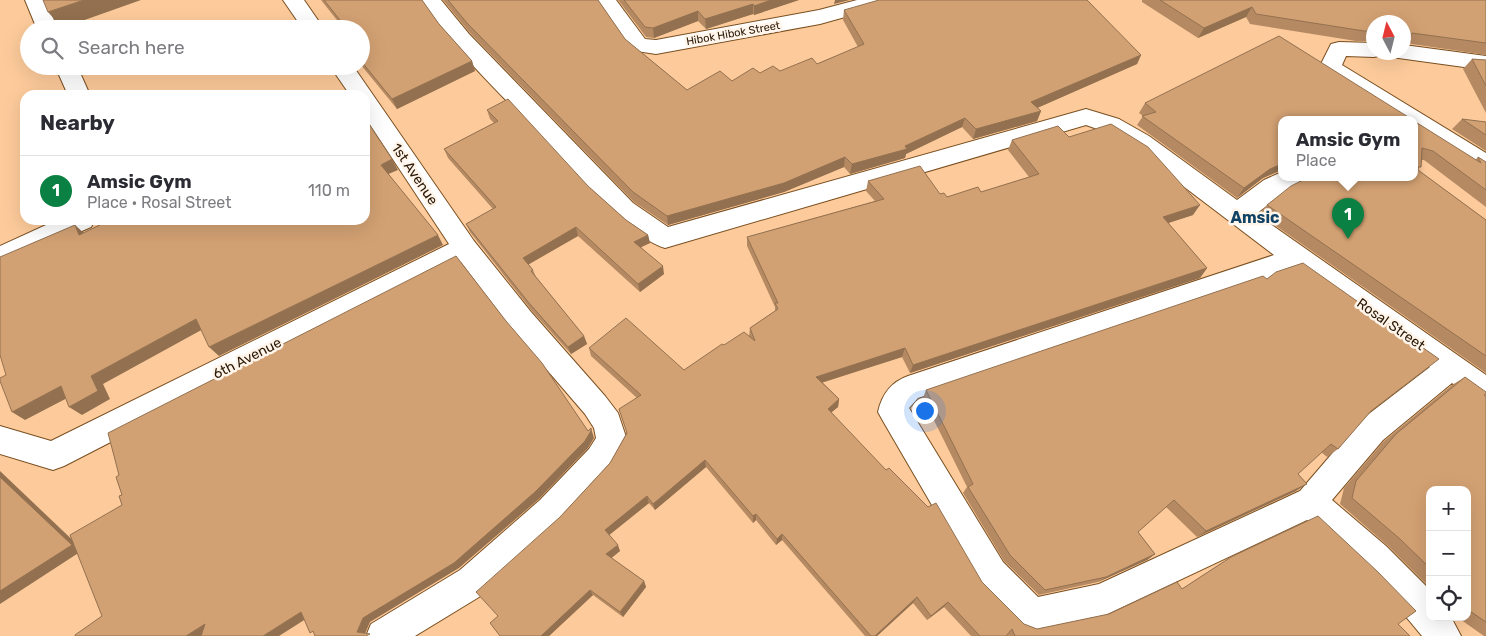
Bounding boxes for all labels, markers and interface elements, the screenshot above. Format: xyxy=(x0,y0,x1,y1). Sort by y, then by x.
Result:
north arrow xyxy=(1366,15,1411,60)
street label: Hibok Hibok Street xyxy=(685,19,782,48)
search box xyxy=(20,20,370,75)
icon: search xyxy=(38,34,66,62)
text: Search here xyxy=(78,36,185,59)
text: Nearby xyxy=(40,110,115,135)
popup xyxy=(1278,116,1418,181)
text: Amsic Gym xyxy=(1296,128,1400,151)
street label: 1st Avenue xyxy=(388,140,441,208)
text: Place xyxy=(1296,151,1336,170)
text: Amsic Gym xyxy=(87,170,192,193)
text: 1 xyxy=(52,181,60,200)
text: 110 m xyxy=(308,181,350,200)
text: Place · Rosal Street xyxy=(87,193,232,212)
pin: 1 xyxy=(1332,198,1364,239)
district label: Amsic xyxy=(1231,208,1279,227)
street label: Rosal Street xyxy=(1353,295,1428,354)
street label: 6th Avenue xyxy=(210,334,284,383)
your location xyxy=(912,398,938,424)
map controls xyxy=(1426,486,1471,621)
button: + xyxy=(1426,486,1471,531)
button: − xyxy=(1426,531,1471,576)
button: locate xyxy=(1426,576,1471,621)

